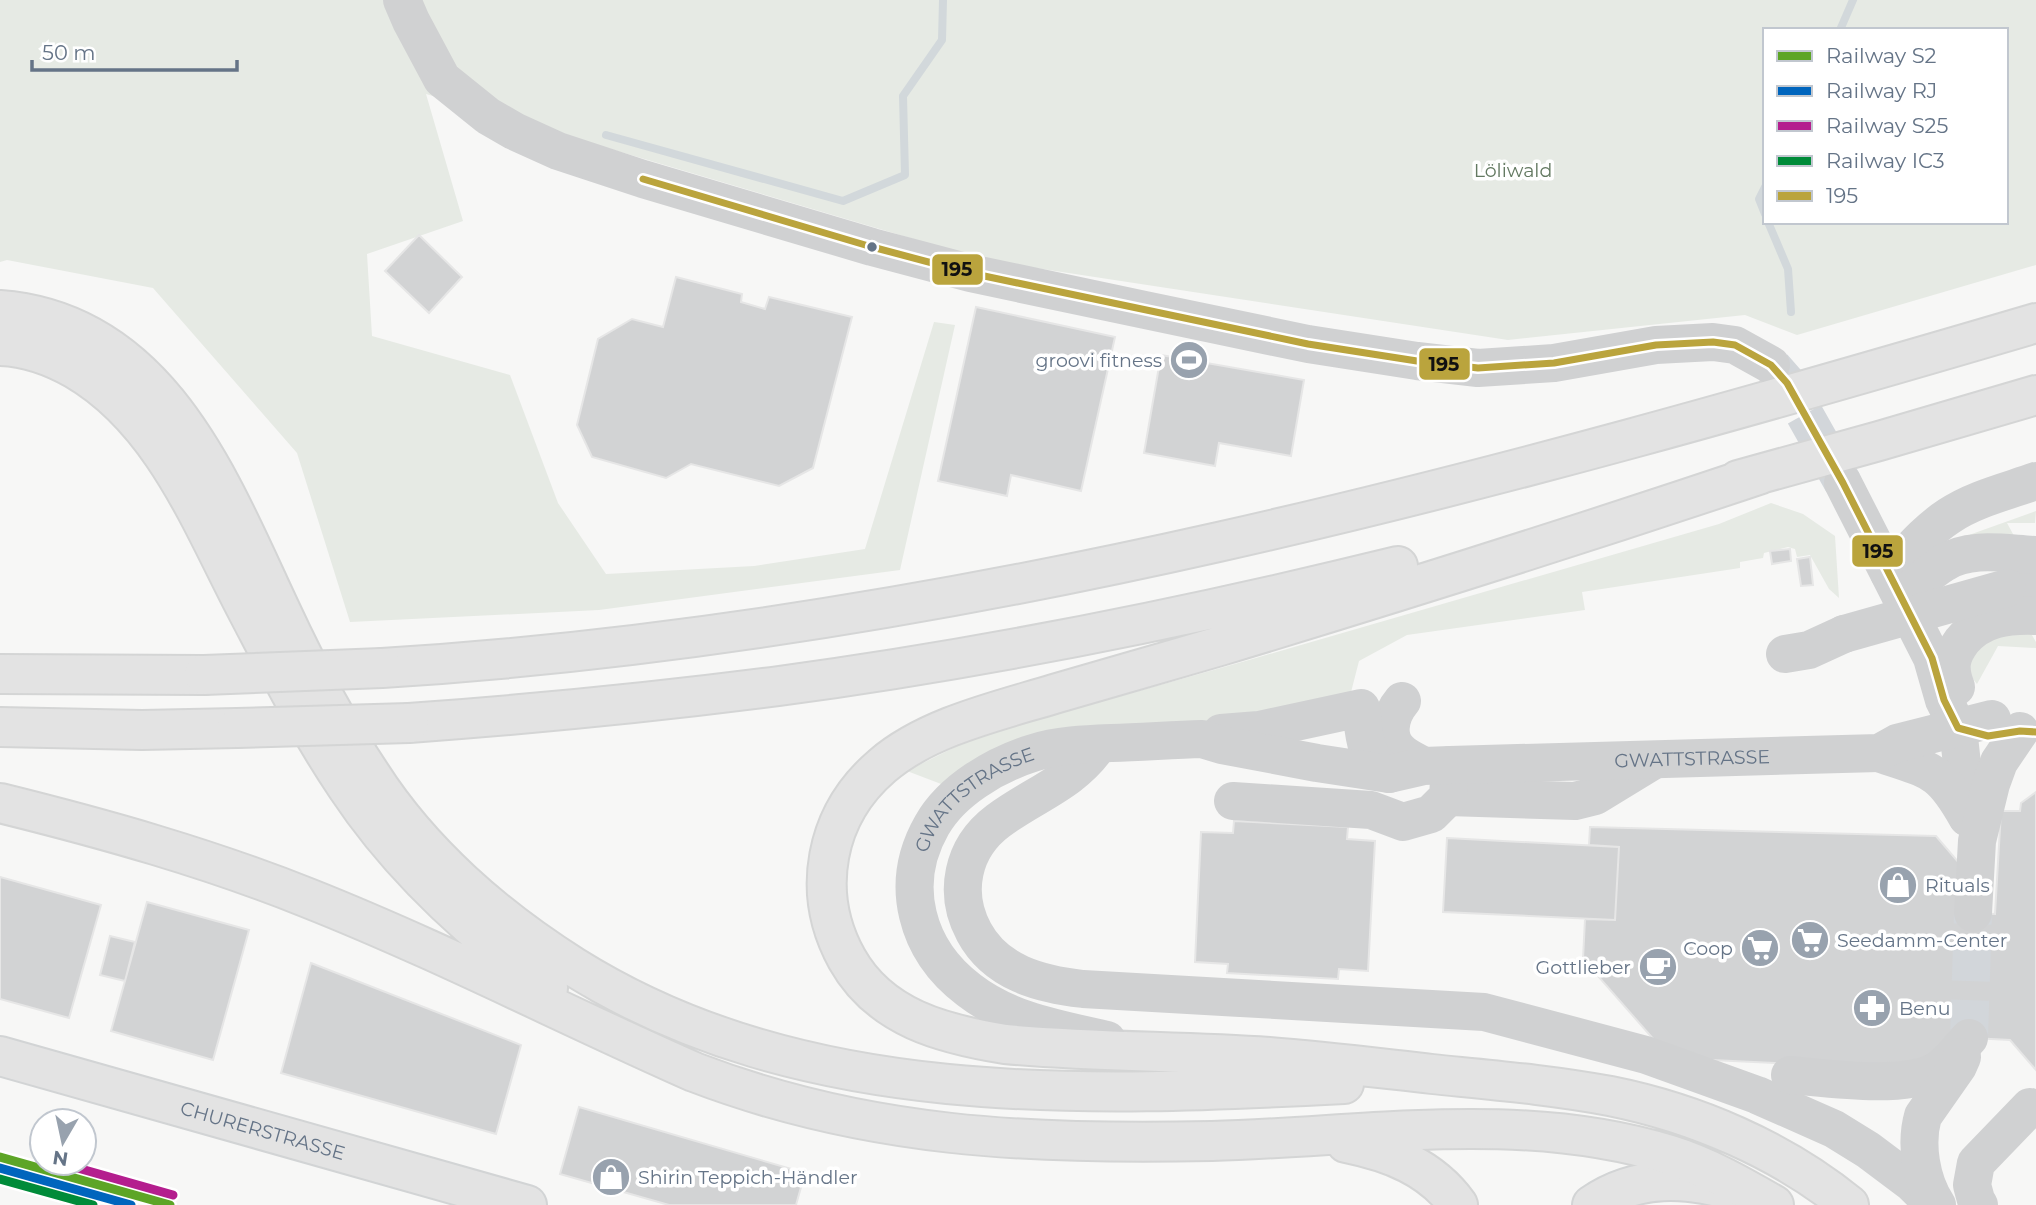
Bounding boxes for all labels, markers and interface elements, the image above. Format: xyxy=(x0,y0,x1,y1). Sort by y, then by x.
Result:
scale bar xyxy=(32,28,236,72)
legend xyxy=(1763,28,2008,224)
text: 50 m xyxy=(42,40,96,65)
text: Railway S2 xyxy=(1826,43,1937,68)
text: Railway RJ xyxy=(1826,78,1937,103)
text: Railway S25 xyxy=(1826,113,1949,138)
text: Railway IC3 xyxy=(1826,148,1945,173)
park label: Löliwald xyxy=(1474,159,1552,182)
text: 195 xyxy=(1826,183,1858,208)
unlabelled marker xyxy=(865,240,879,254)
line badge: 195 xyxy=(931,253,984,286)
text: 195 xyxy=(942,258,972,281)
sports icon: groovi fitness xyxy=(1168,339,1210,381)
line badge: 195 xyxy=(1418,347,1471,381)
place label: groovi fitness xyxy=(1036,349,1162,372)
text: 195 xyxy=(1429,353,1459,376)
line badge: 195 xyxy=(1851,534,1904,568)
text: 195 xyxy=(1863,540,1893,563)
street label: GWATTSTRASSE xyxy=(910,742,1037,856)
street label: GWATTSTRASSE xyxy=(1614,745,1770,772)
shop icon: Rituals xyxy=(1877,864,1919,906)
place label: Rituals xyxy=(1925,874,1990,897)
supermarket icon: Seedamm-Center xyxy=(1789,919,1831,961)
supermarket icon: Coop xyxy=(1739,927,1781,969)
place label: Seedamm-Center xyxy=(1837,929,2007,952)
place label: Coop xyxy=(1683,937,1733,960)
cafe icon: Gottlieber xyxy=(1637,946,1679,988)
place label: Gottlieber xyxy=(1536,956,1631,979)
pharmacy icon: Benu xyxy=(1851,987,1893,1029)
place label: Benu xyxy=(1899,997,1950,1020)
street label: CHURERSTRASSE xyxy=(178,1097,348,1165)
north arrow xyxy=(28,1107,98,1177)
text: N xyxy=(51,1146,70,1171)
shop icon: Shirin Teppich-Händler xyxy=(590,1156,632,1198)
place label: Shirin Teppich-Händler xyxy=(638,1166,858,1189)

